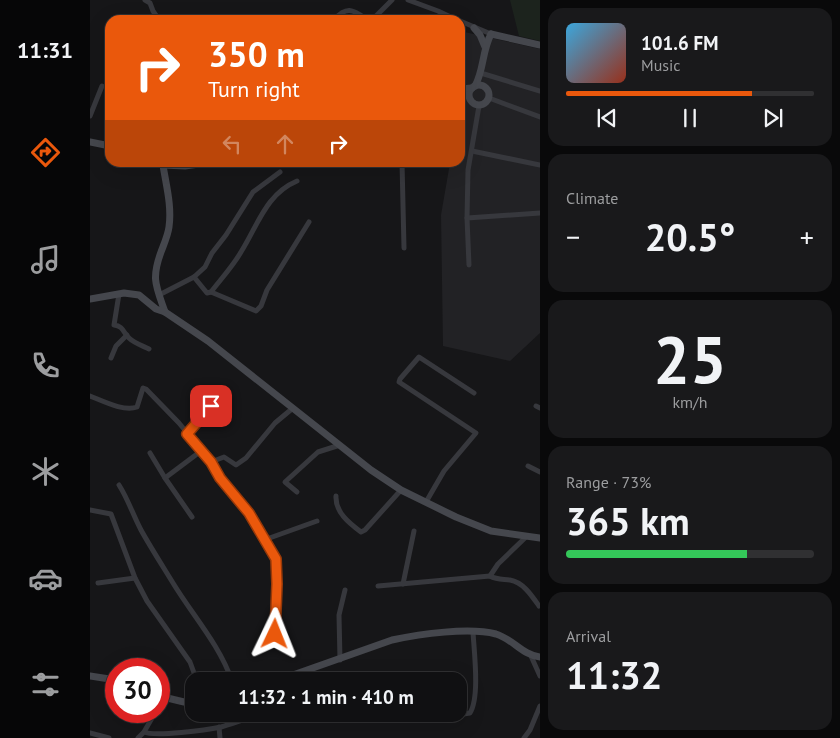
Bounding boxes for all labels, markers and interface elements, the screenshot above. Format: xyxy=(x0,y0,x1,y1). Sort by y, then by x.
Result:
text: 350 m xyxy=(208,31,305,77)
text: 101.6 FM xyxy=(641,31,718,55)
icon: right xyxy=(125,35,190,100)
text: 11:31 xyxy=(17,36,73,64)
text: Music xyxy=(641,55,681,75)
text: Turn right xyxy=(208,75,300,103)
icon: previous xyxy=(593,104,621,132)
icon: pause xyxy=(676,104,704,132)
icon: next xyxy=(759,104,787,132)
icon: left xyxy=(218,130,246,158)
icon: ahead xyxy=(271,130,299,158)
icon: right xyxy=(324,130,352,158)
icon: directions xyxy=(28,135,63,170)
text: Climate xyxy=(566,188,618,208)
text: 20.5° xyxy=(645,212,735,261)
text: − xyxy=(566,218,580,255)
text: + xyxy=(800,218,814,255)
icon: music xyxy=(28,242,63,277)
text: 25 xyxy=(653,317,727,401)
icon: phone xyxy=(28,348,63,383)
pin xyxy=(190,385,232,427)
icon: arrive xyxy=(197,392,225,420)
text: km/h xyxy=(672,392,708,412)
icon: climate xyxy=(28,454,63,489)
text: Range · 73% xyxy=(566,472,651,492)
text: 365 km xyxy=(566,496,690,545)
icon: car xyxy=(28,561,63,596)
position arrow xyxy=(248,607,300,659)
text: Arrival xyxy=(566,626,611,646)
text: 11:32 xyxy=(566,650,662,699)
speed limit sign: 30 xyxy=(105,658,170,723)
icon: filters xyxy=(28,667,63,702)
text: 11:32 · 1 min · 410 m xyxy=(238,685,414,709)

